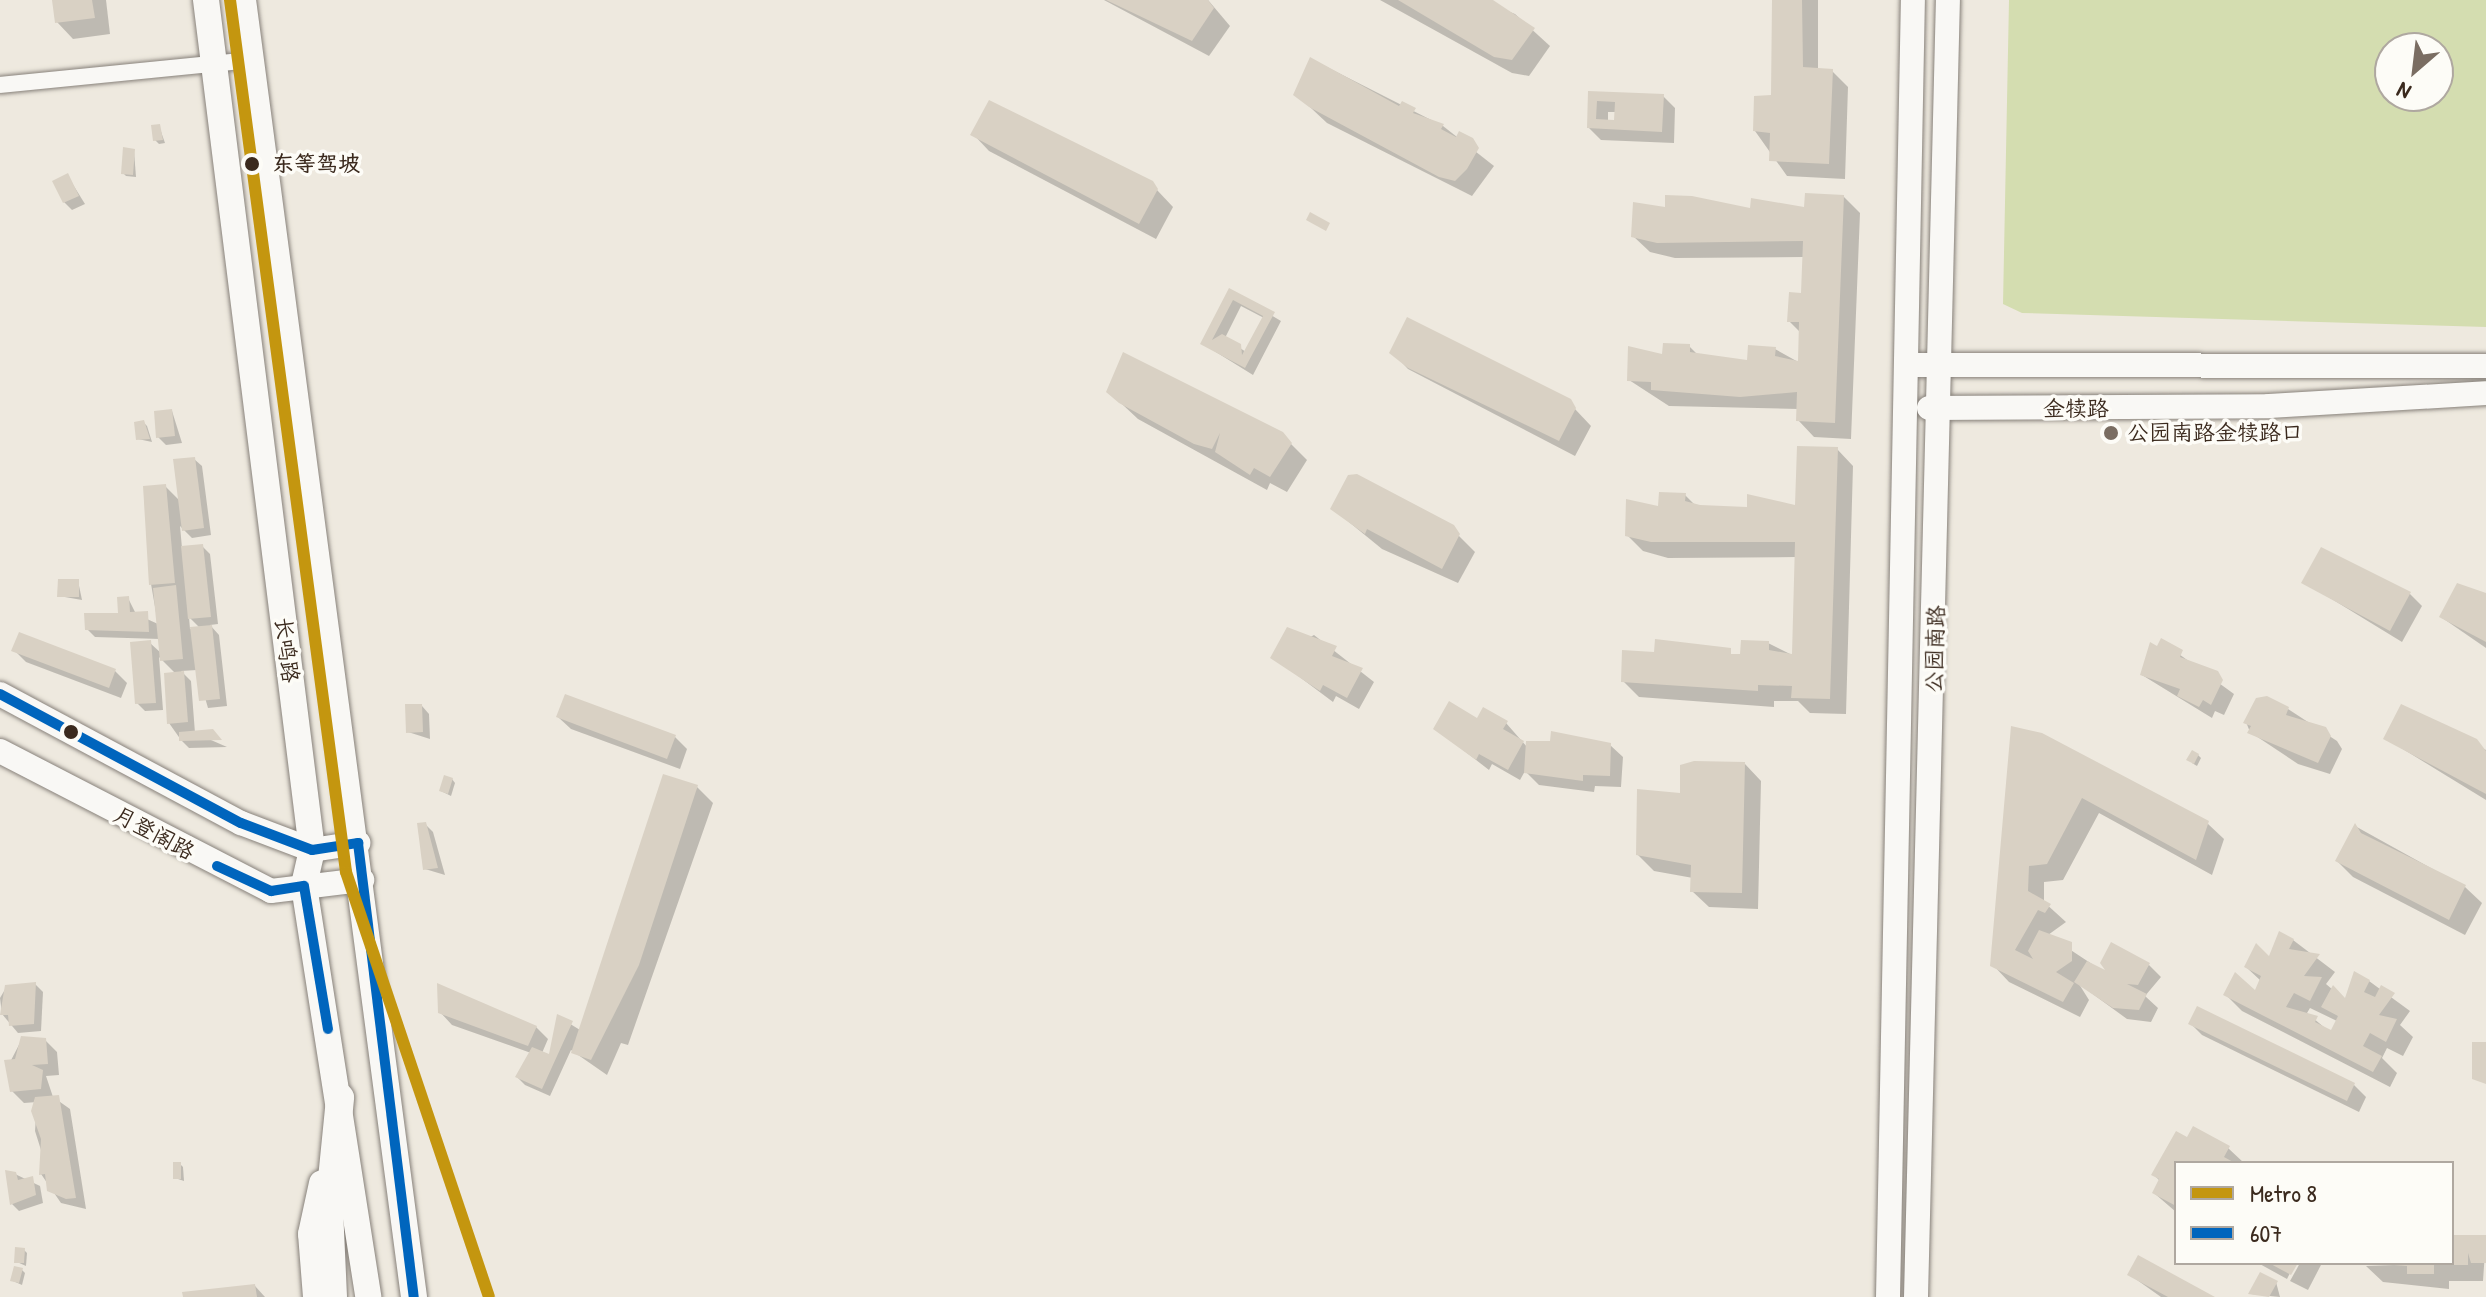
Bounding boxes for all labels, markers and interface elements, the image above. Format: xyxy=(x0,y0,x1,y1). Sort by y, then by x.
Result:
north arrow xyxy=(2374,32,2454,112)
text: N xyxy=(2391,75,2416,107)
marker: 东等驾坡 xyxy=(239,151,265,177)
place label: 东等驾坡 xyxy=(272,151,360,177)
street label: 金犊路 xyxy=(2043,396,2109,422)
place label: 公园南路金犊路口 xyxy=(2127,420,2303,446)
marker: 公园南路金犊路口 xyxy=(2102,424,2120,442)
street label: 公园南路 xyxy=(1920,605,1950,693)
street label: 长鸣路 xyxy=(270,616,304,684)
unlabelled marker xyxy=(63,724,79,740)
street label: 月登阁路 xyxy=(109,801,199,865)
legend xyxy=(2174,1161,2454,1265)
text: Metro 8 xyxy=(2250,1177,2317,1209)
text: 607 xyxy=(2250,1217,2282,1249)

